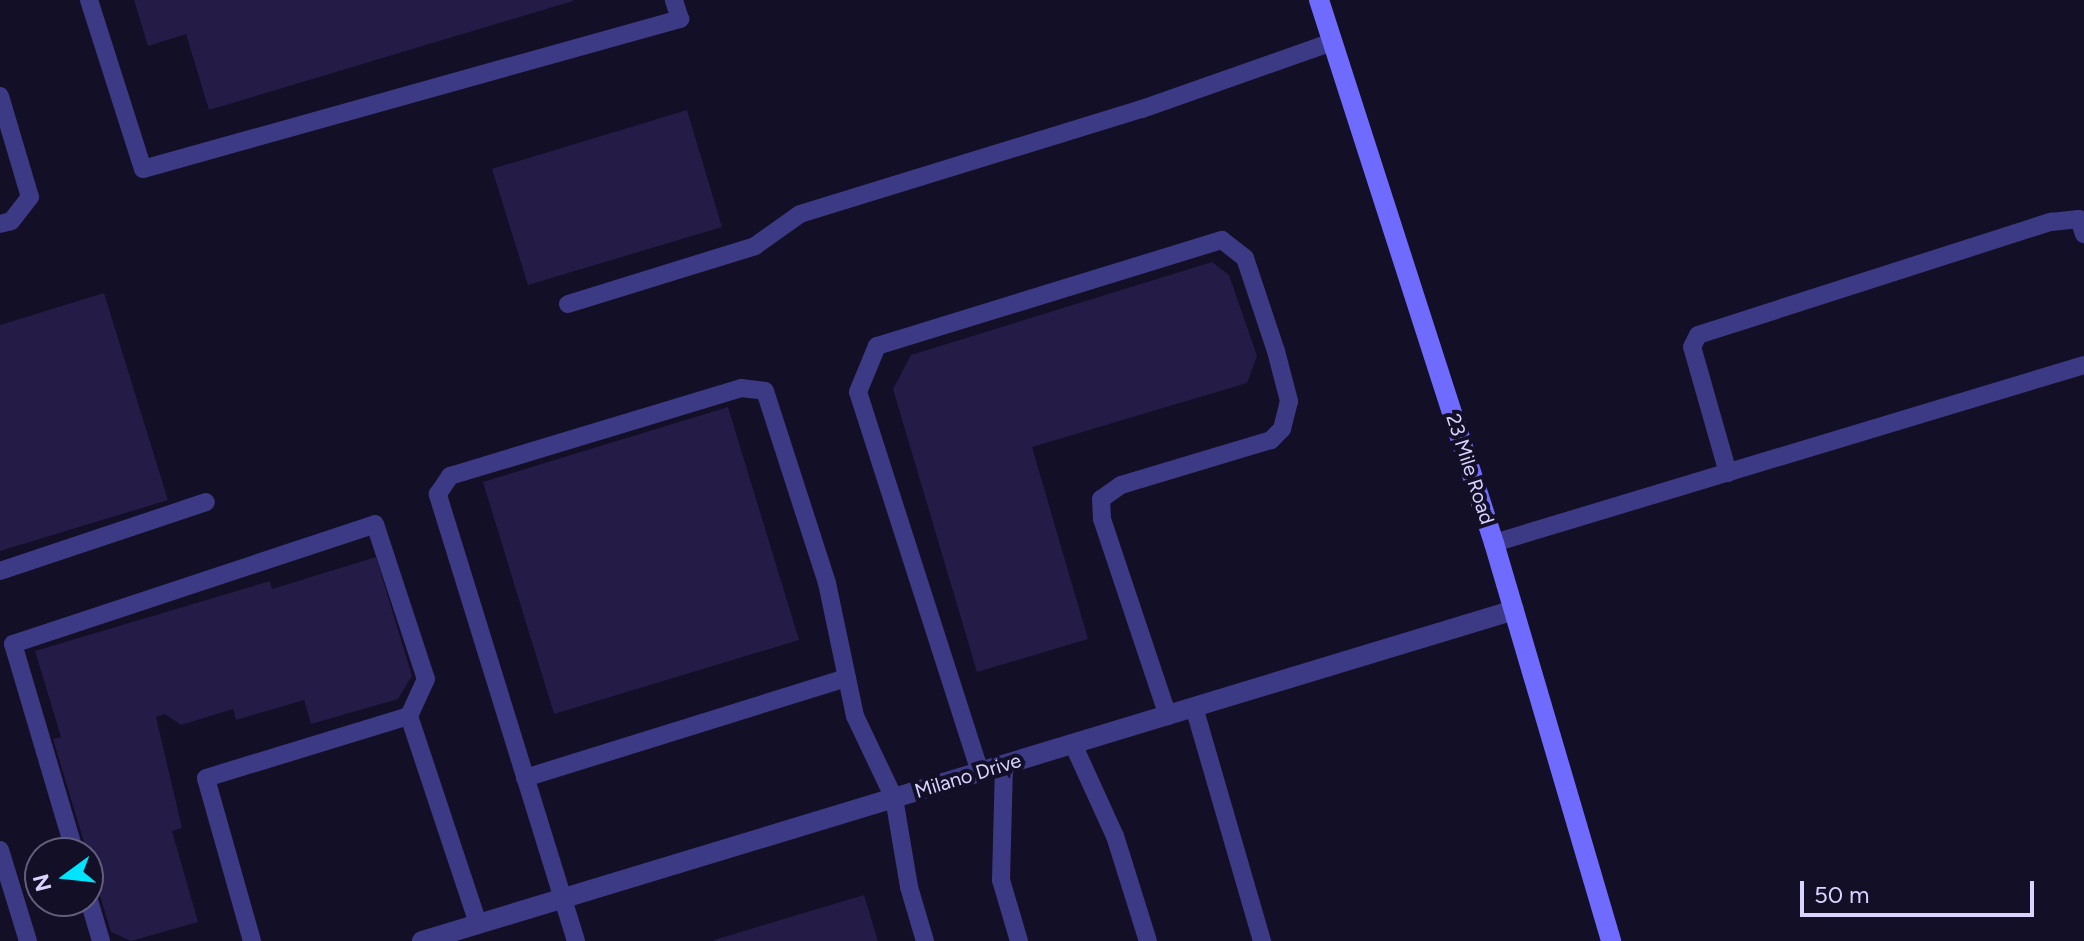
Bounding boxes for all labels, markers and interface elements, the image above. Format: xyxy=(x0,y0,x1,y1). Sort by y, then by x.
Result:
street label: 23 Mile Road xyxy=(1441,411,1499,527)
street label: Milano Drive xyxy=(912,748,1024,804)
north arrow xyxy=(24,837,104,917)
scale bar xyxy=(1804,865,2038,915)
text: N xyxy=(27,871,58,895)
text: 50 m xyxy=(1814,880,1870,909)

